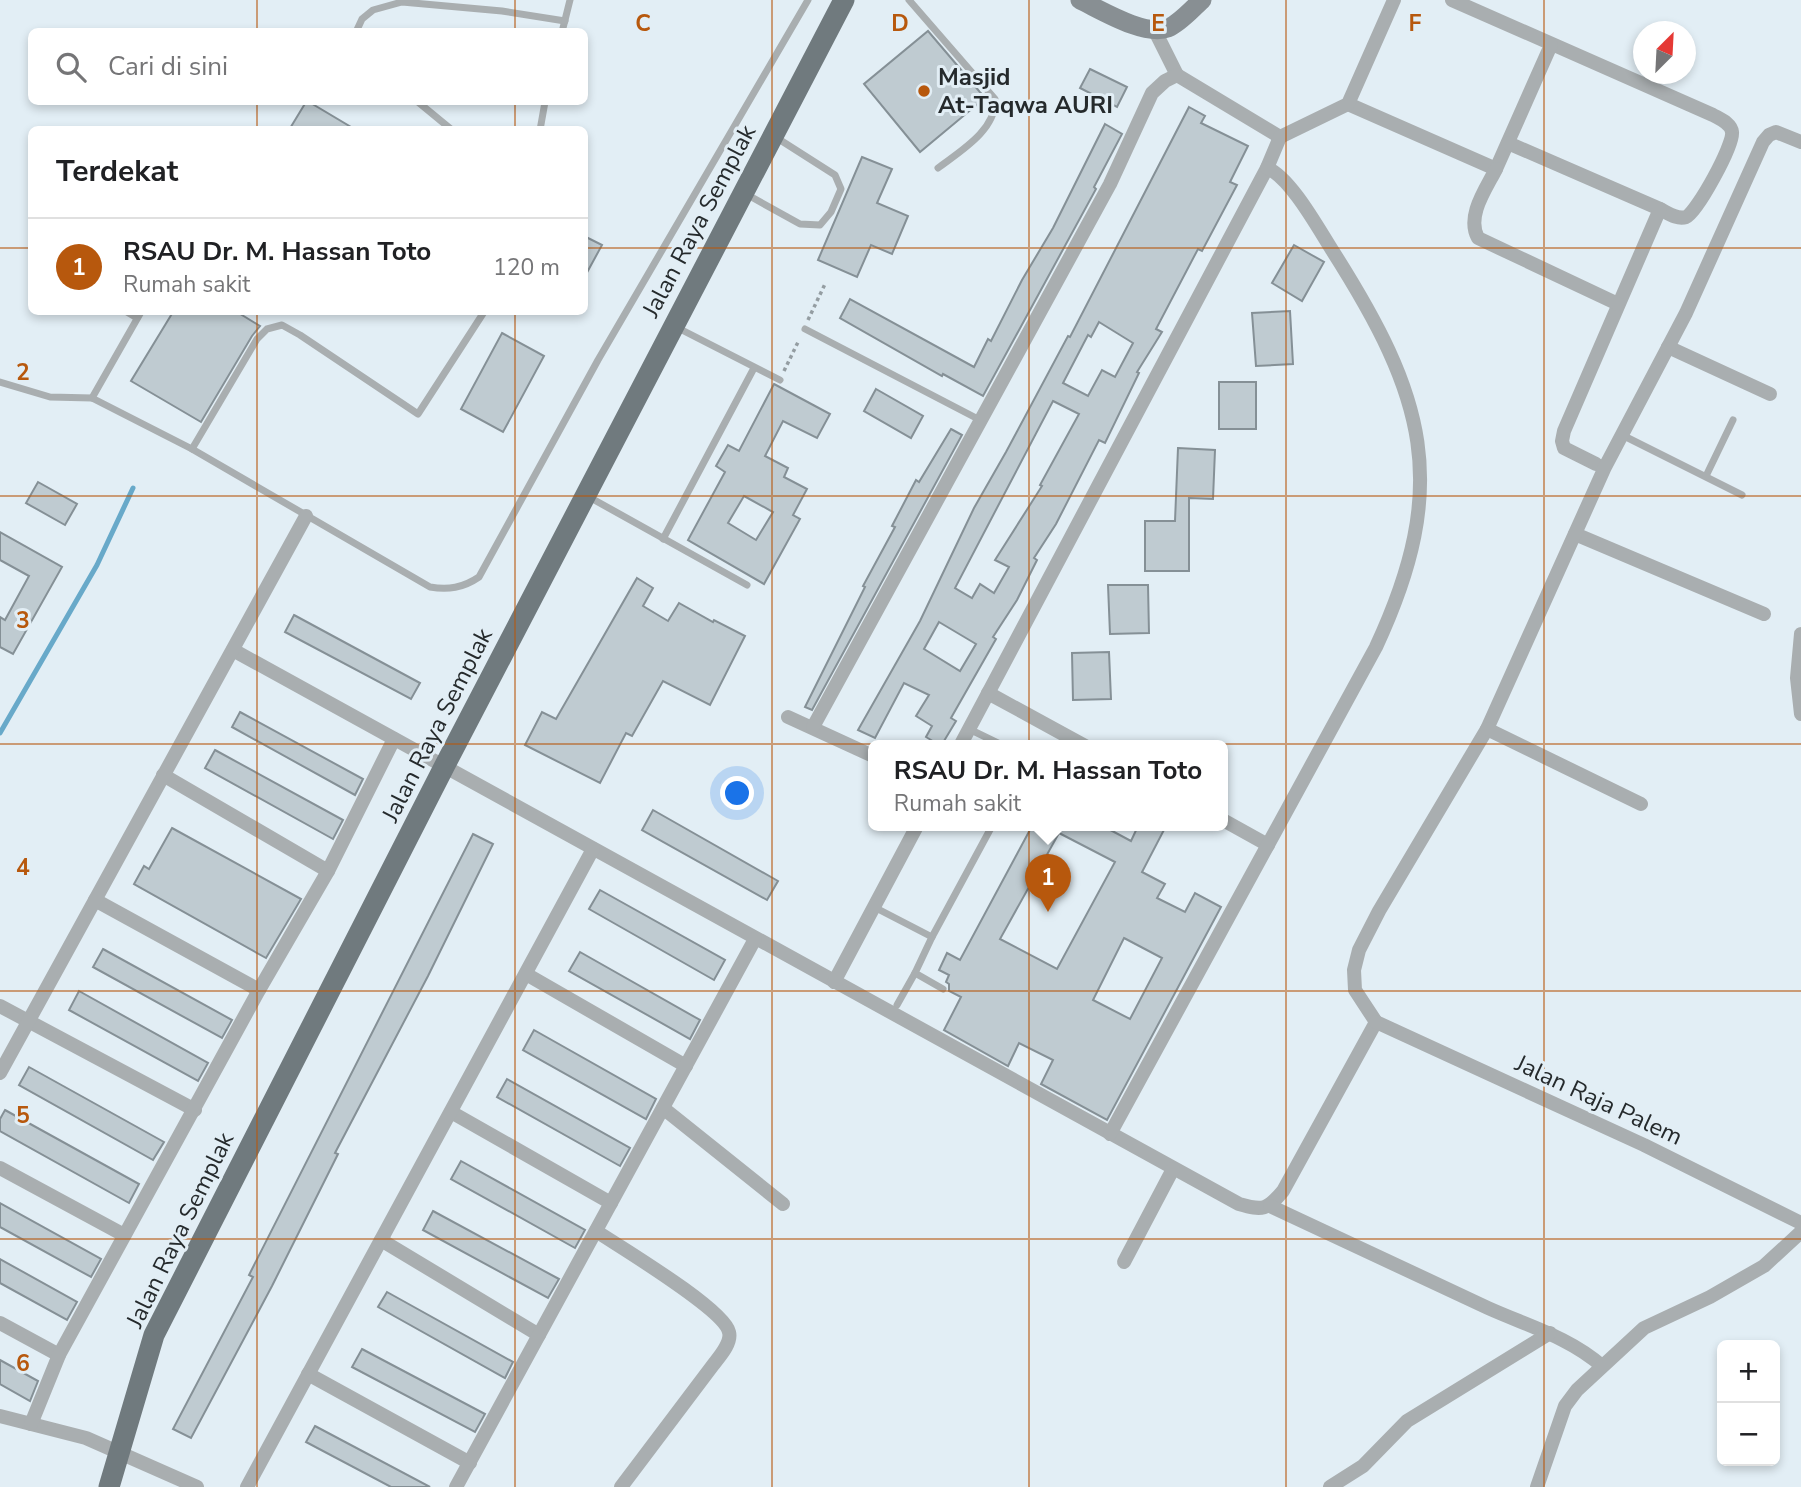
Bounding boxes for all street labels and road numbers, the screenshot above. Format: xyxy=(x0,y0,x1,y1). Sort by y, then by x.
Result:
street label: Jalan Raya Semplak xyxy=(634,118,764,324)
street label: Jalan Raya Semplak xyxy=(374,622,500,828)
street label: Jalan Raja Palem xyxy=(1509,1047,1688,1153)
street label: Jalan Raya Semplak xyxy=(118,1126,242,1334)

